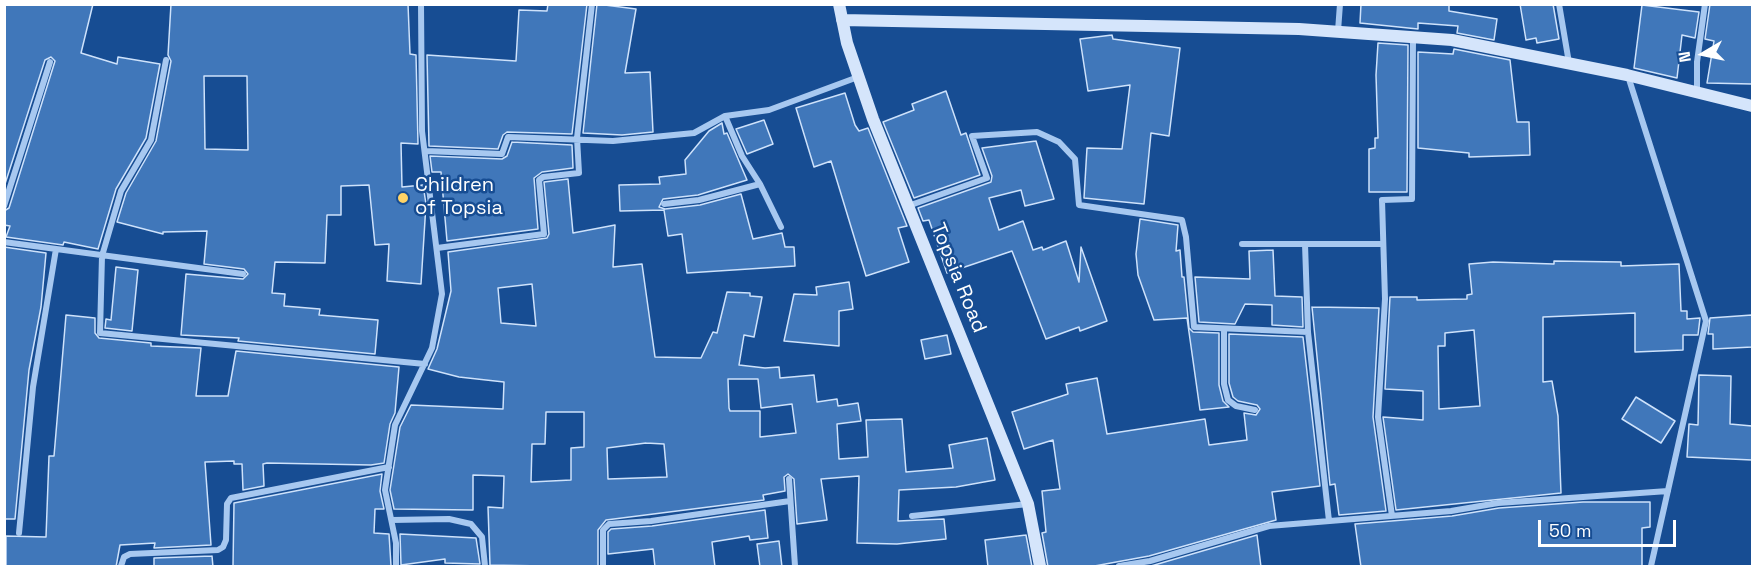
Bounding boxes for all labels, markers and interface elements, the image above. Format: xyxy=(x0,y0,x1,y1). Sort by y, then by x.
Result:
north arrow xyxy=(1673,24,1733,84)
text: N xyxy=(1674,50,1696,64)
place label: Children of Topsia xyxy=(415,174,503,221)
marker: Children of Topsia xyxy=(396,191,410,205)
street label: Topsia Road xyxy=(925,220,991,336)
scale bar xyxy=(1541,508,1679,546)
text: 50 m xyxy=(1549,519,1591,542)

